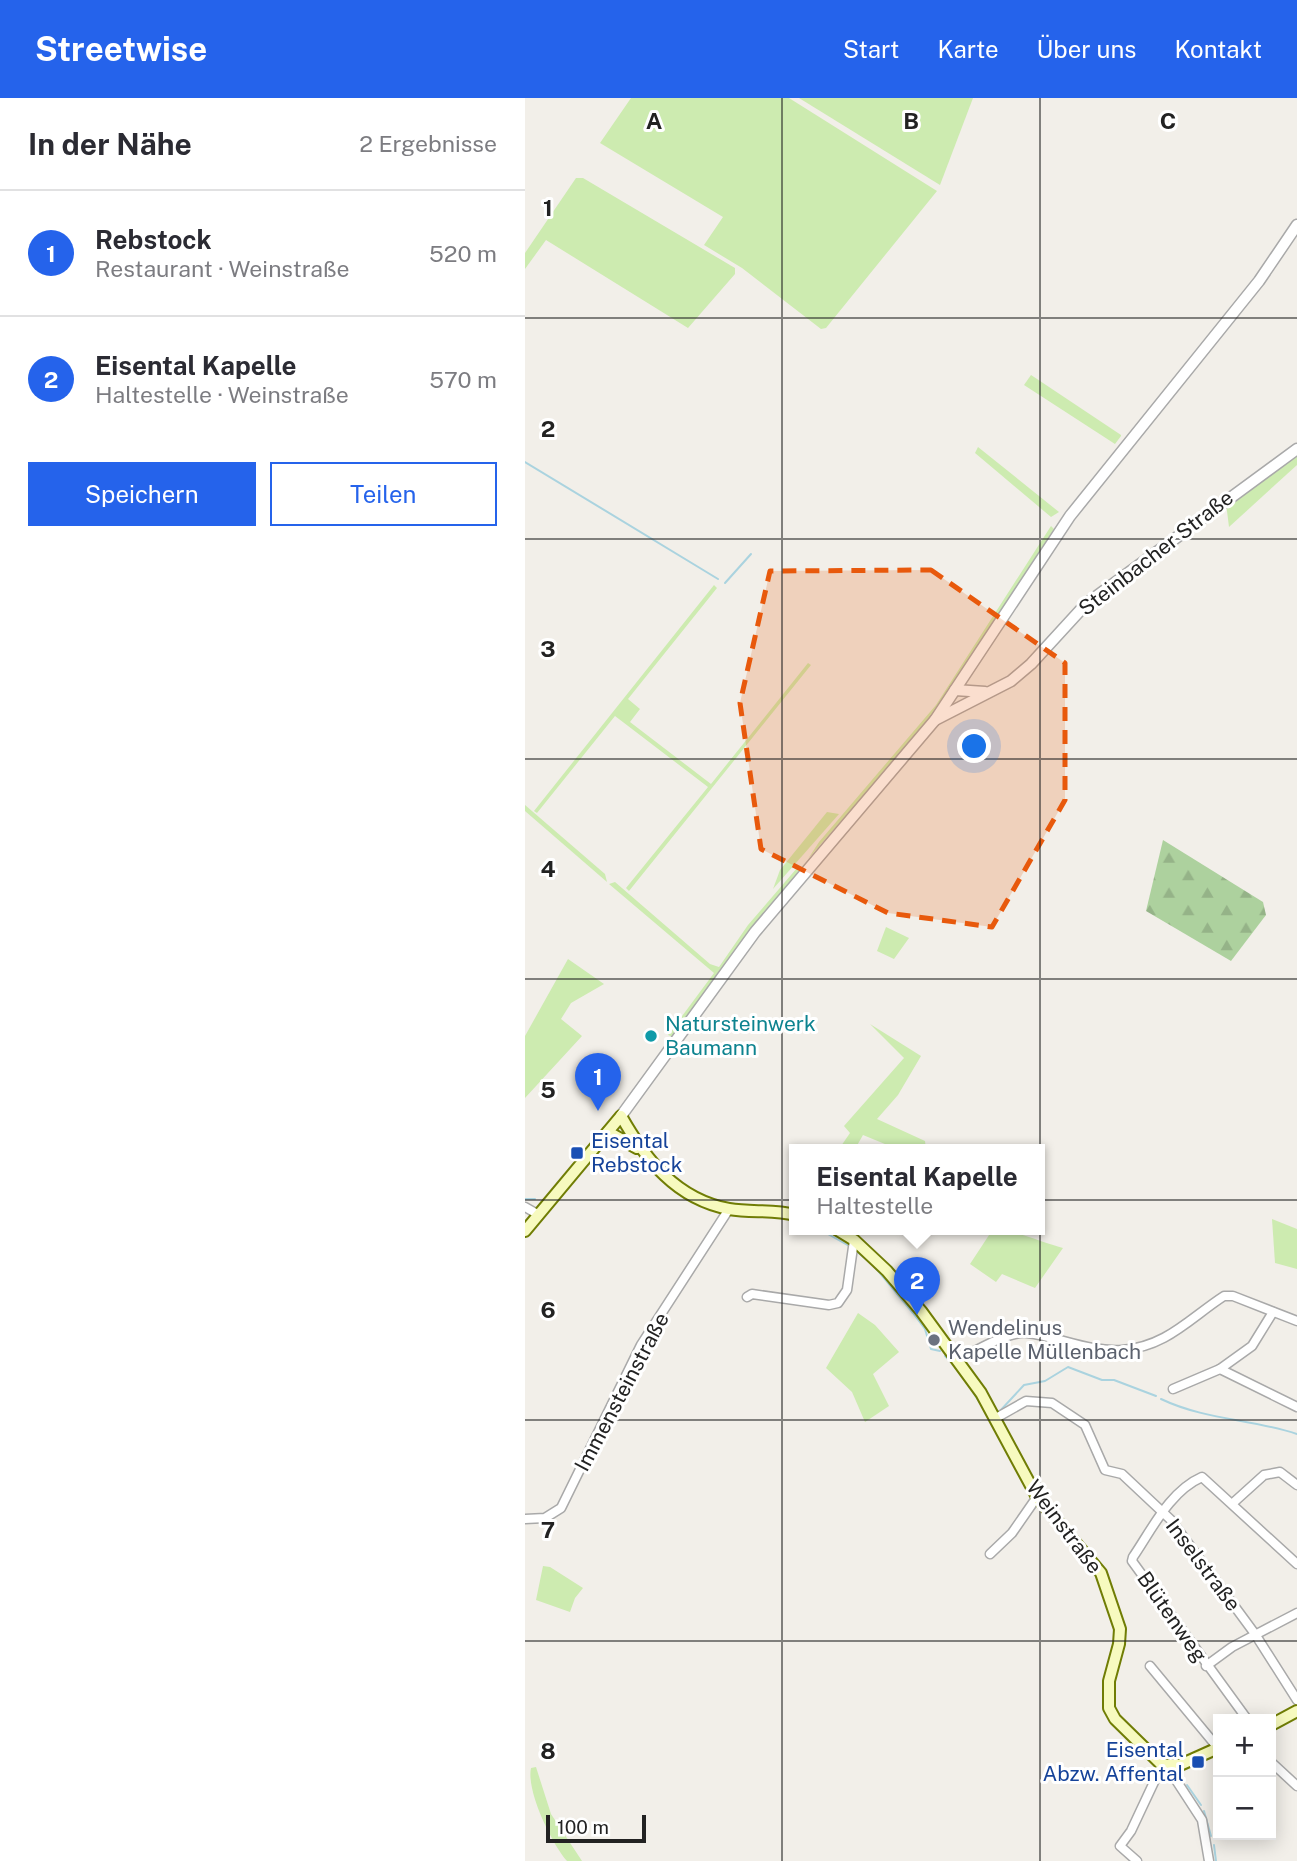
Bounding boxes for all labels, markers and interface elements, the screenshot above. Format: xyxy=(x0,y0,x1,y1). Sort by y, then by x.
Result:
text: Streetwise xyxy=(35,30,207,68)
text: Start xyxy=(843,35,899,63)
text: Karte xyxy=(937,35,999,63)
text: Über uns xyxy=(1037,35,1136,63)
text: Kontakt xyxy=(1174,35,1262,63)
text: A xyxy=(646,107,663,134)
text: B xyxy=(903,107,919,134)
text: C xyxy=(1160,107,1176,134)
text: In der Nähe xyxy=(28,126,192,162)
text: 2 Ergebnisse xyxy=(359,130,497,157)
text: 1 xyxy=(543,194,553,221)
text: Rebstock xyxy=(95,224,212,255)
text: 1 xyxy=(46,240,56,267)
text: 520 m xyxy=(429,240,497,267)
text: Restaurant · Weinstraße xyxy=(95,255,350,282)
text: Eisental Kapelle xyxy=(95,350,297,381)
text: 2 xyxy=(44,366,58,393)
text: 570 m xyxy=(429,366,497,393)
text: Haltestelle · Weinstraße xyxy=(95,381,349,408)
text: 2 xyxy=(541,415,555,442)
button: Speichern xyxy=(28,462,256,526)
button: Teilen xyxy=(270,462,497,526)
street label: Steinbacher Straße xyxy=(1074,485,1238,621)
text: 3 xyxy=(540,635,556,662)
your location xyxy=(957,729,991,763)
text: 4 xyxy=(540,855,556,882)
place label: Natursteinwerk Baumann xyxy=(665,1011,816,1060)
marker: Natursteinwerk Baumann xyxy=(643,1028,659,1044)
pin: 1 xyxy=(575,1053,621,1111)
text: 5 xyxy=(540,1076,556,1103)
place label: Eisental Rebstock xyxy=(591,1128,683,1177)
popup xyxy=(789,1144,1045,1235)
marker: Eisental Rebstock xyxy=(569,1145,585,1161)
text: Eisental Kapelle xyxy=(816,1161,1018,1192)
text: Haltestelle xyxy=(816,1192,933,1219)
pin: 2 xyxy=(894,1257,940,1315)
text: 6 xyxy=(540,1296,556,1323)
street label: Immensteinstraße xyxy=(569,1308,674,1475)
place label: Wendelinus Kapelle Müllenbach xyxy=(948,1315,1141,1364)
marker: Wendelinus Kapelle Müllenbach xyxy=(926,1332,942,1348)
street label: Weinstraße xyxy=(1021,1475,1108,1578)
street label: Inselstraße xyxy=(1161,1514,1246,1616)
text: 7 xyxy=(541,1516,555,1543)
street label: Blütenweg xyxy=(1132,1567,1213,1667)
map controls xyxy=(1213,1714,1276,1840)
button: + xyxy=(1213,1714,1276,1777)
text: 8 xyxy=(540,1737,556,1764)
place label: Eisental Abzw. Affental xyxy=(1042,1737,1184,1786)
marker: Eisental Abzw. Affental xyxy=(1190,1754,1206,1770)
button: − xyxy=(1213,1777,1276,1840)
scale bar xyxy=(546,1812,646,1844)
text: 100 m xyxy=(557,1816,609,1838)

